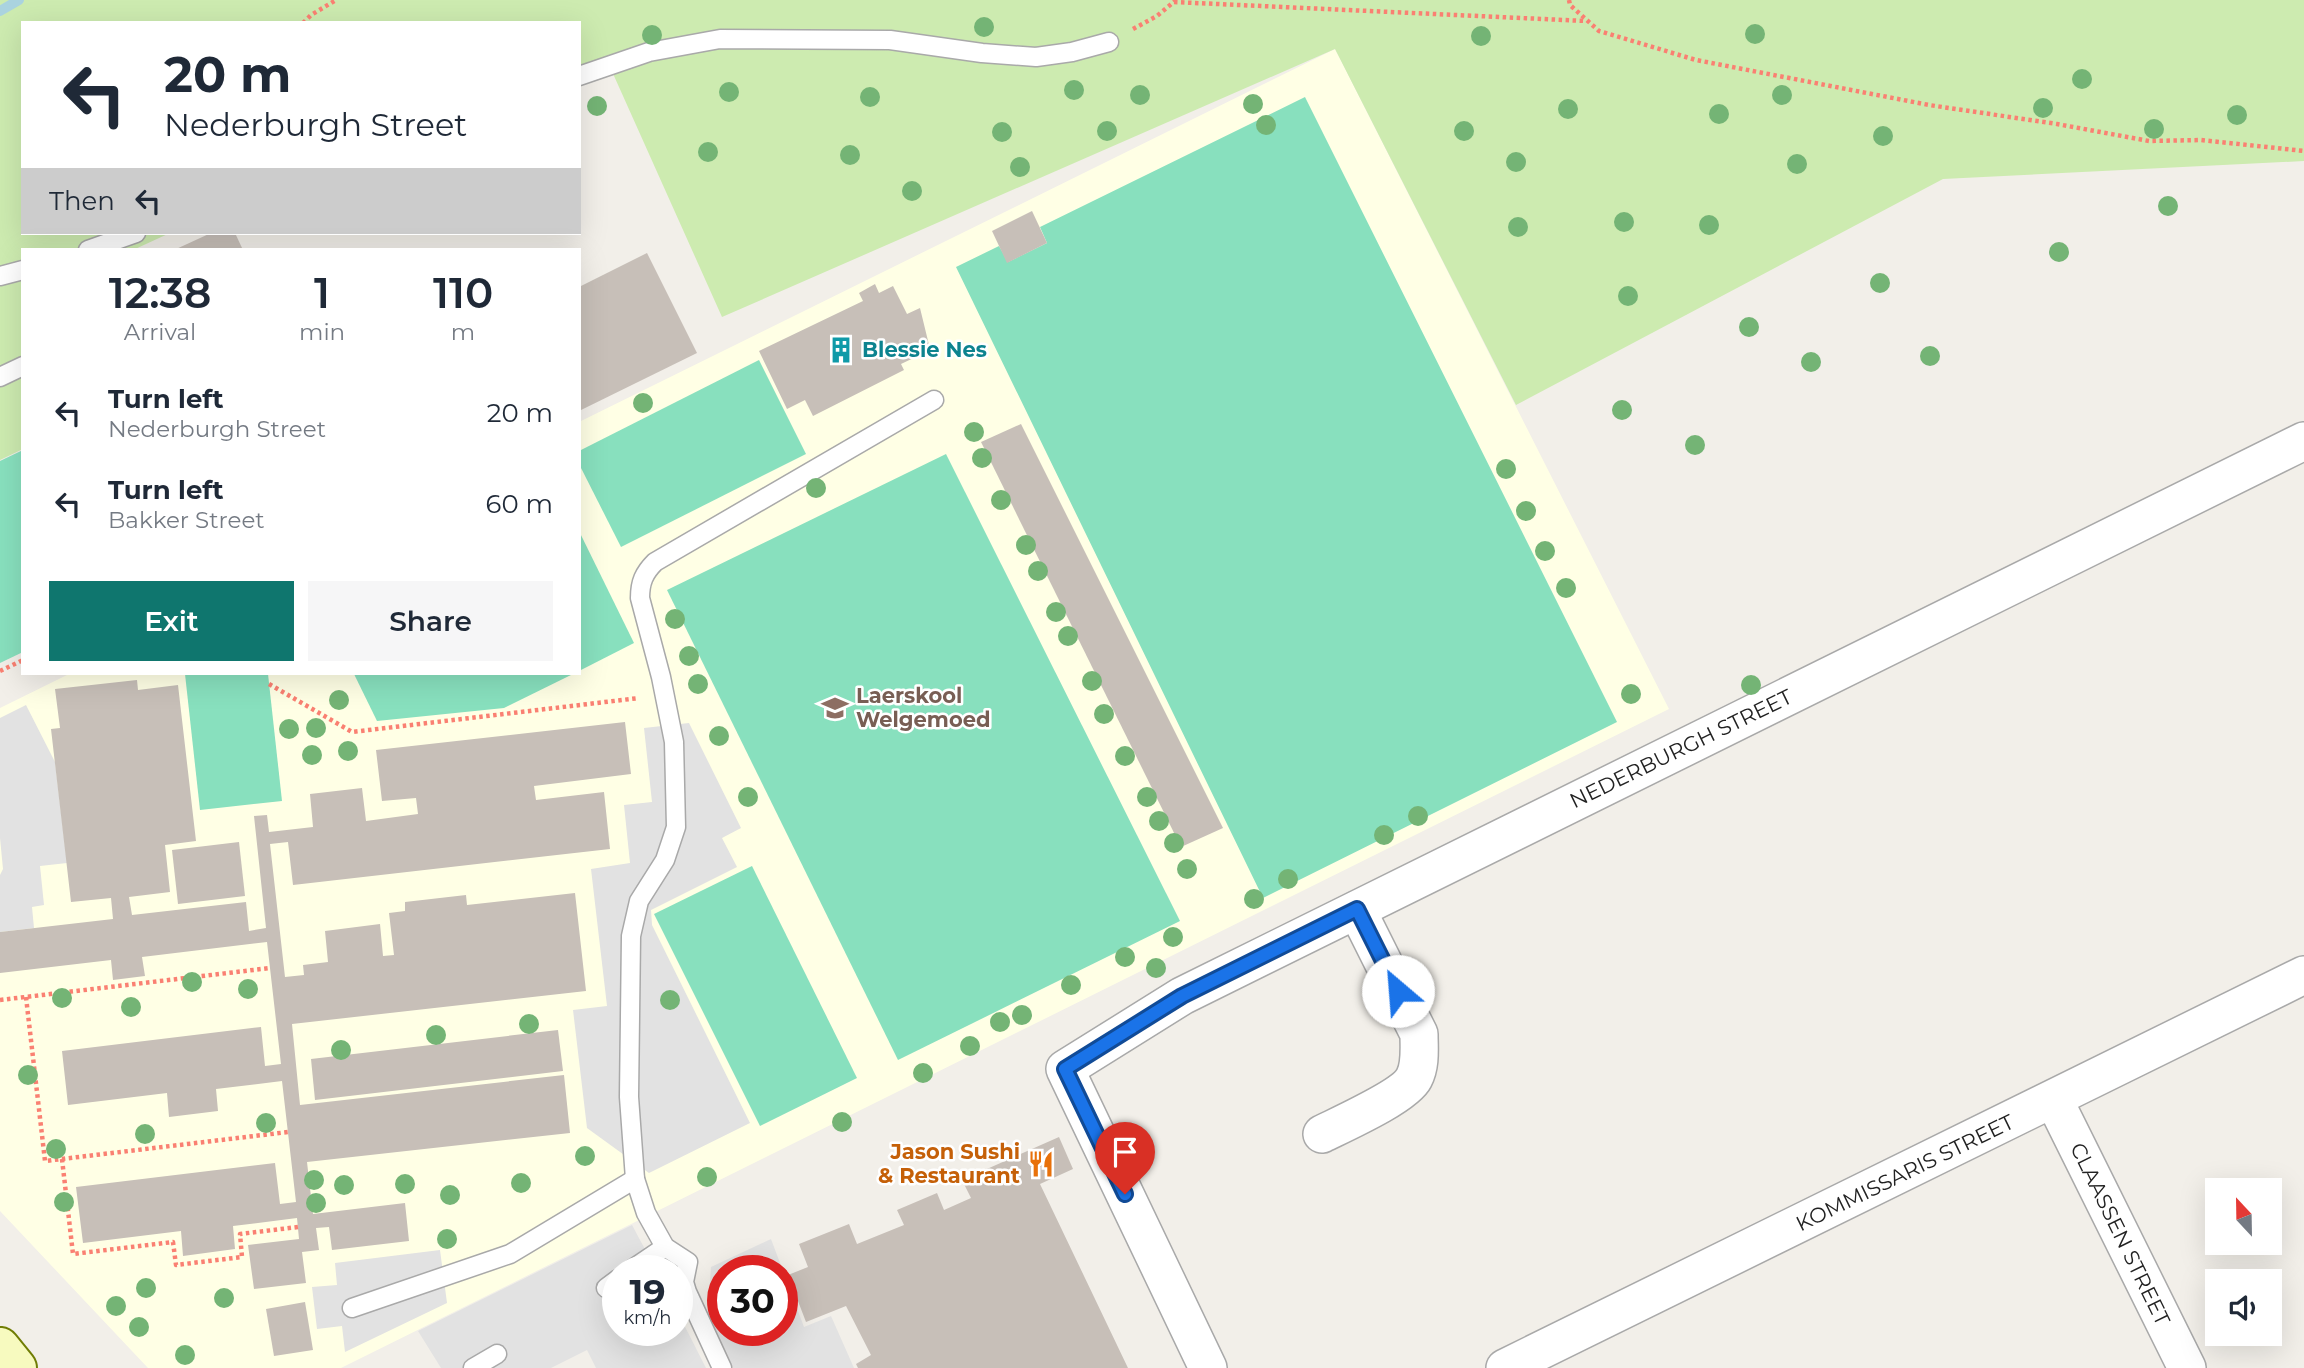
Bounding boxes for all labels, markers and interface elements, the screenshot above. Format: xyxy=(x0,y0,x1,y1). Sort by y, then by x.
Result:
text: 20 m xyxy=(164,45,291,104)
icon: left xyxy=(49,49,140,140)
text: Nederburgh Street xyxy=(164,105,467,144)
icon: left xyxy=(129,182,167,220)
text: Then xyxy=(49,185,115,217)
text: 12:38 xyxy=(109,267,211,319)
text: 1 xyxy=(314,267,330,319)
text: 110 xyxy=(433,267,493,319)
text: Arrival xyxy=(124,318,196,346)
text: min xyxy=(299,318,345,346)
text: m xyxy=(451,318,475,346)
building icon: Blessie Nes xyxy=(826,335,856,365)
place label: Blessie Nes xyxy=(862,337,987,362)
text: Turn left xyxy=(108,383,224,415)
icon: left xyxy=(49,394,87,432)
text: 20 m xyxy=(487,397,553,429)
text: Nederburgh Street xyxy=(108,415,326,443)
text: Turn left xyxy=(108,474,224,506)
icon: left xyxy=(49,485,87,523)
text: 60 m xyxy=(486,488,553,520)
text: Bakker Street xyxy=(108,506,265,534)
button: Exit xyxy=(49,581,294,661)
button: Share xyxy=(308,581,553,661)
place label: Laerskool Welgemoed xyxy=(856,683,990,732)
street label: NEDERBURGH STREET xyxy=(1566,684,1796,813)
school or university icon: Laerskool Welgemoed xyxy=(820,693,850,723)
position arrow xyxy=(1361,954,1435,1028)
street label: KOMMISSARIS STREET xyxy=(1792,1109,2018,1236)
pin xyxy=(1095,1122,1155,1194)
icon: arrive xyxy=(1106,1133,1144,1171)
street label: CLAASSEN STREET xyxy=(2065,1138,2176,1329)
place label: Jason Sushi & Restaurant xyxy=(878,1139,1020,1188)
restaurant icon: Jason Sushi & Restaurant xyxy=(1026,1149,1056,1179)
north arrow xyxy=(2205,1178,2282,1255)
map controls xyxy=(2205,1178,2282,1346)
speed limit sign: 30 xyxy=(707,1255,798,1346)
button: sound xyxy=(2205,1269,2282,1346)
text: 19 xyxy=(629,1270,666,1313)
text: km/h xyxy=(623,1307,672,1329)

